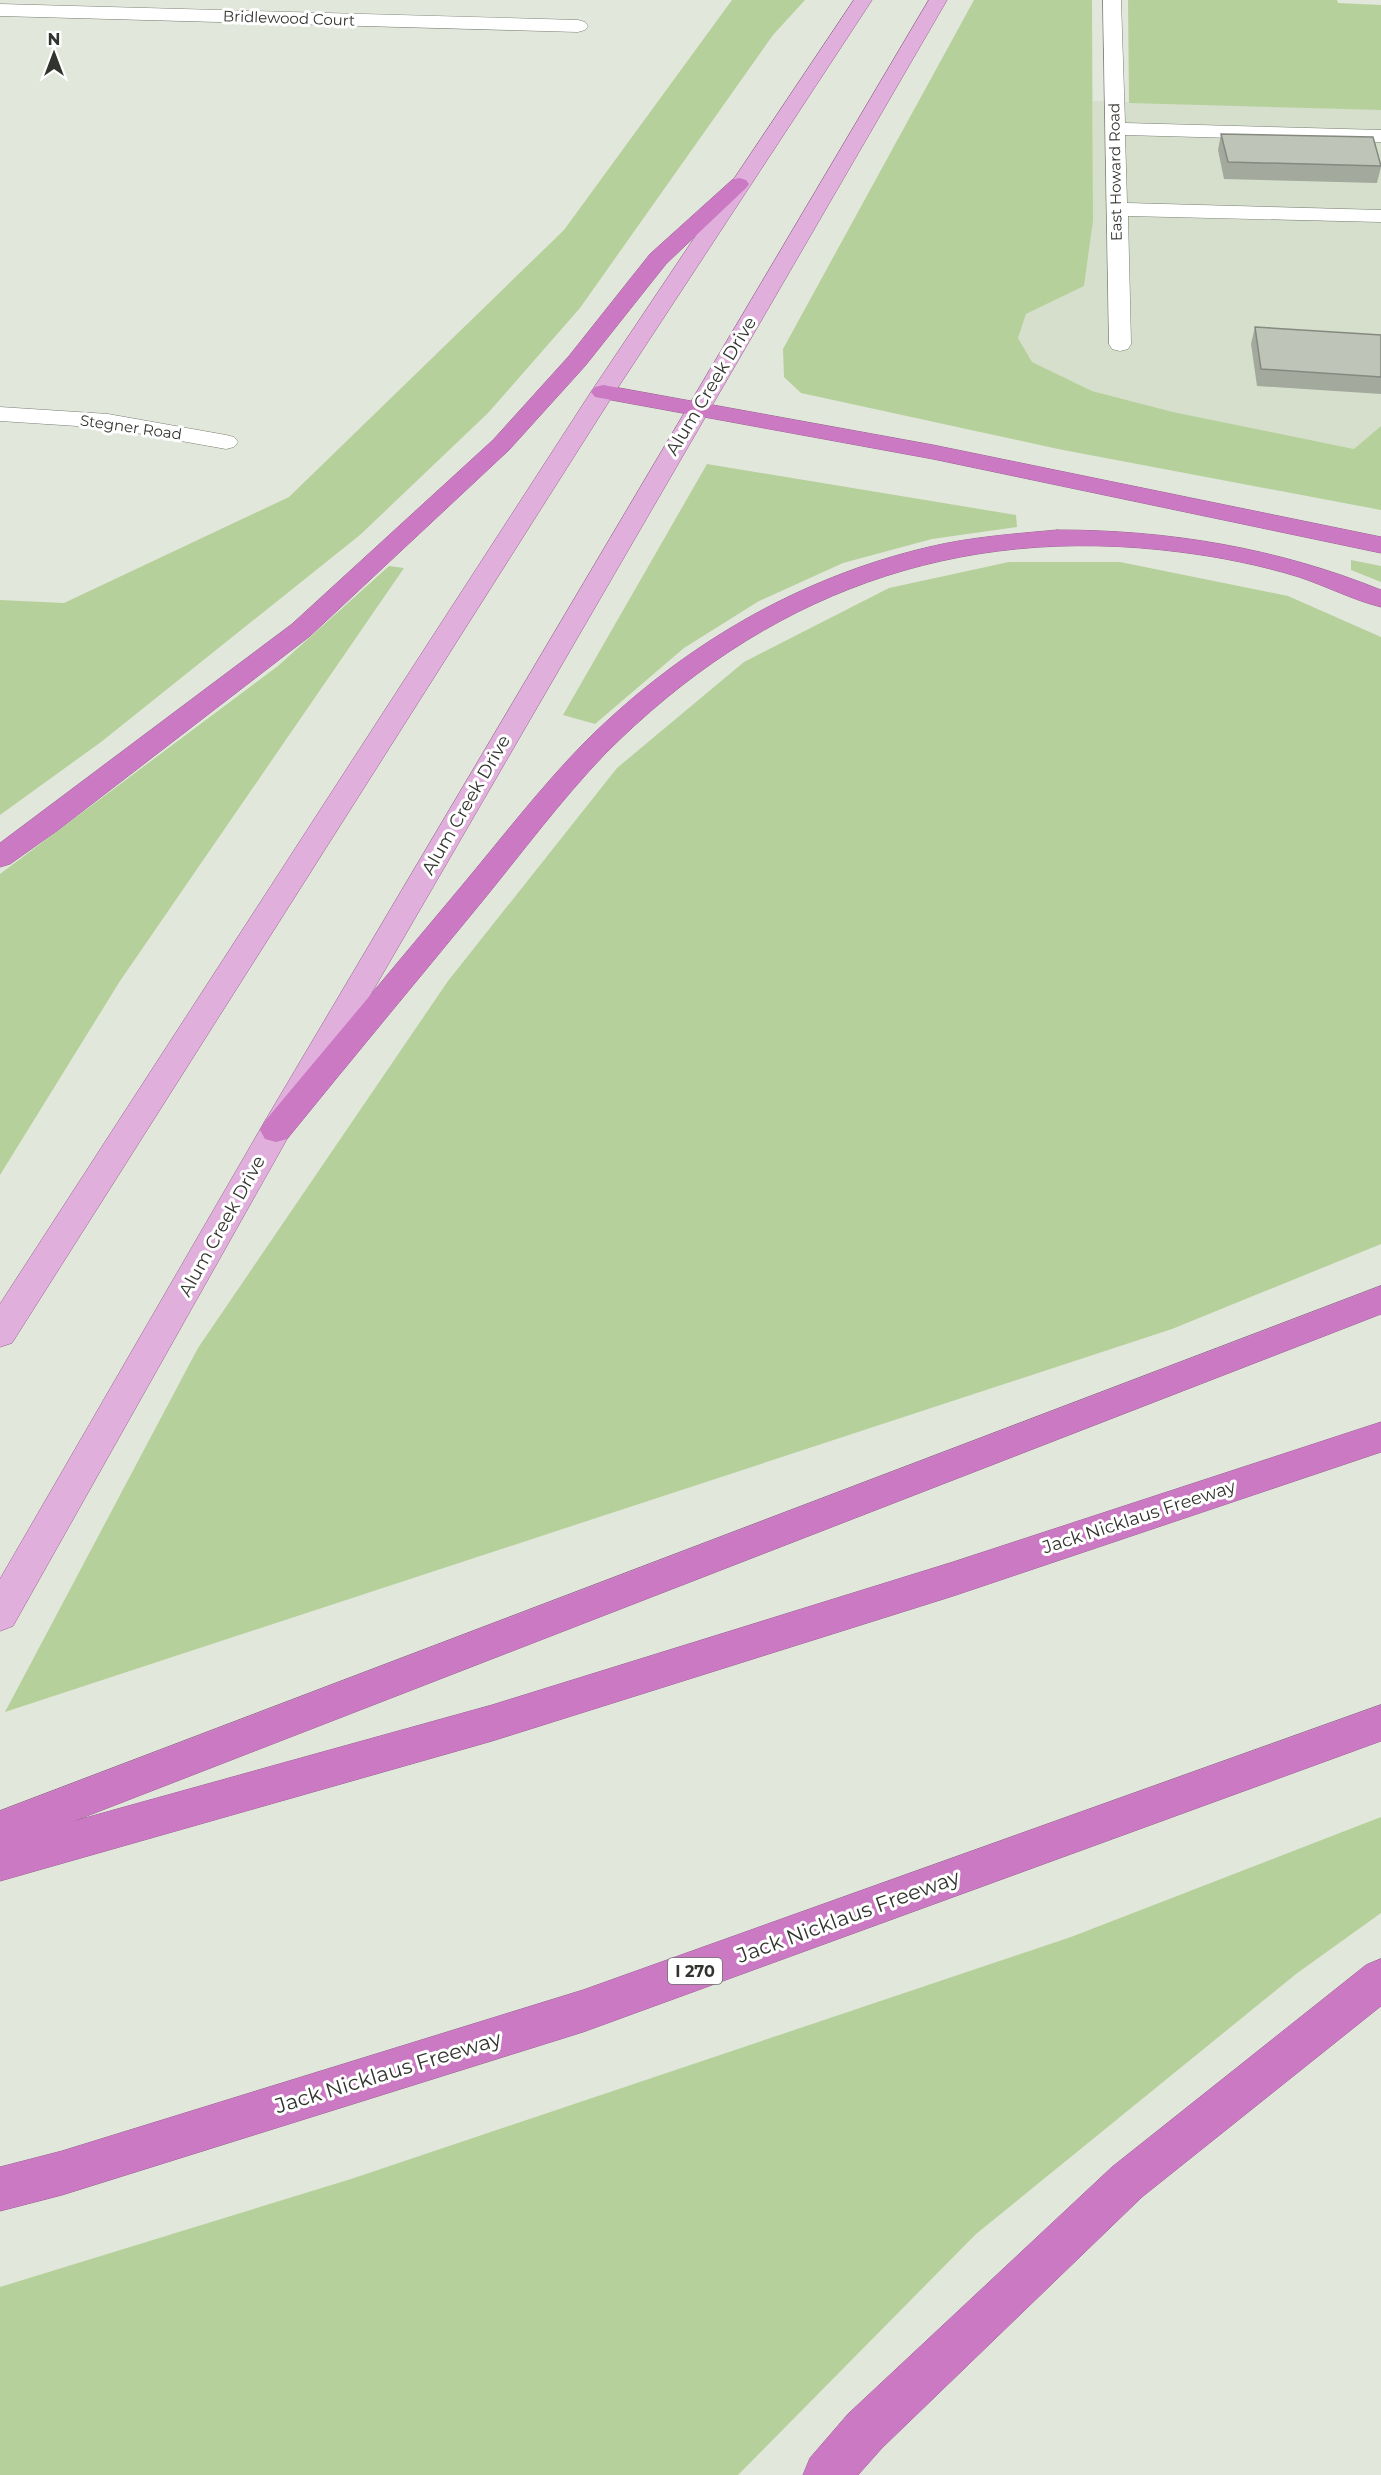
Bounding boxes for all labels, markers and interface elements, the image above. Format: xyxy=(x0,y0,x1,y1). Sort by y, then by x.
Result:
street label: Bridlewood Court xyxy=(223,6,355,30)
north arrow xyxy=(24,24,84,84)
text: N xyxy=(48,30,60,49)
street label: East Howard Road xyxy=(1104,103,1126,241)
street label: Alum Creek Drive xyxy=(661,313,761,459)
street label: Stegner Road xyxy=(79,410,183,444)
street label: Alum Creek Drive xyxy=(417,731,515,879)
street label: Alum Creek Drive xyxy=(174,1152,270,1300)
street label: Jack Nicklaus Freeway xyxy=(1039,1475,1239,1559)
street label: Jack Nicklaus Freeway xyxy=(732,1864,963,1968)
road number: I 270 xyxy=(668,1958,722,1984)
street label: Jack Nicklaus Freeway xyxy=(271,2025,505,2119)

